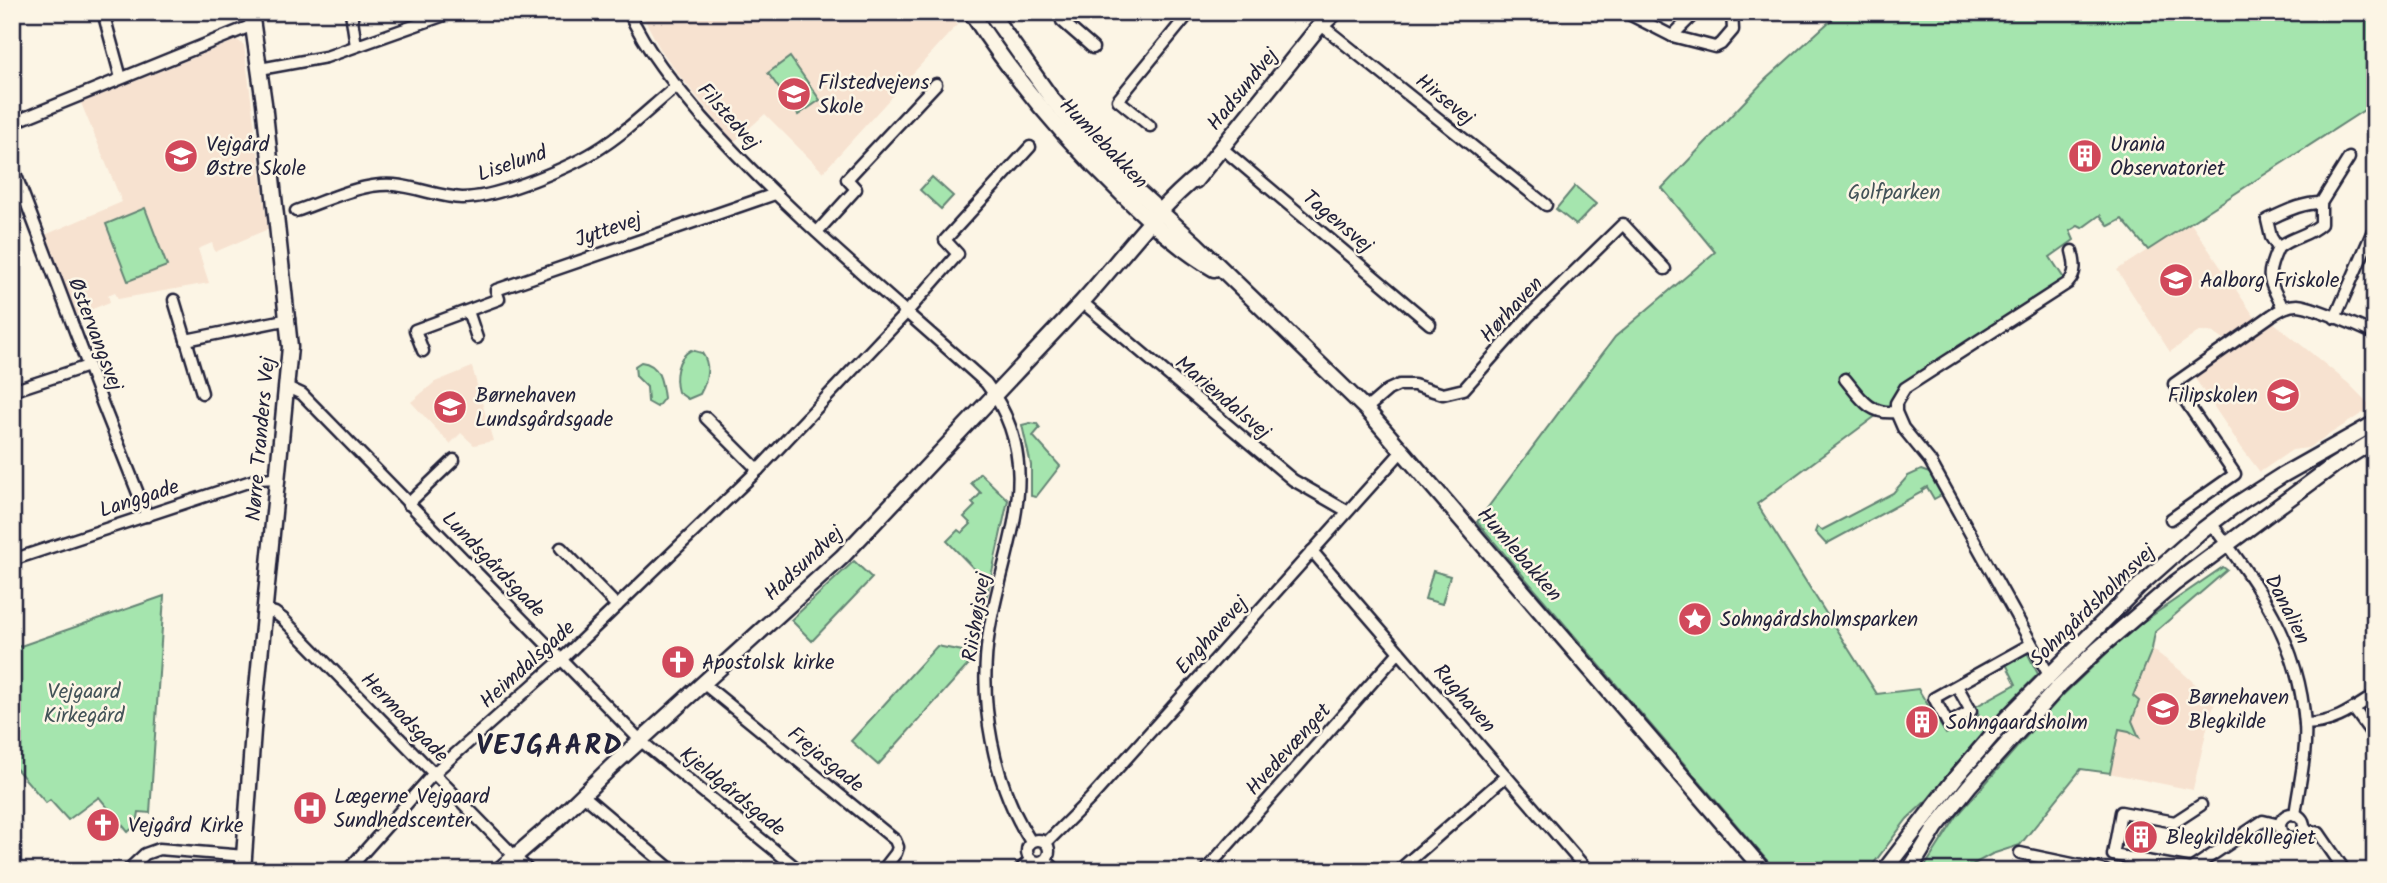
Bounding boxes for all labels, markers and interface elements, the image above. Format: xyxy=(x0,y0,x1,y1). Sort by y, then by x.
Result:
street label: Hadsundvej xyxy=(1199,41,1287,139)
street label: Hirsevej xyxy=(1407,66,1481,135)
place label: Filstedvejens Skole xyxy=(818,67,929,124)
school or university icon: Filstedvejens Skole xyxy=(775,75,813,113)
street label: Filstedvej xyxy=(688,76,768,159)
street label: Humlebakken xyxy=(1051,91,1155,197)
place label: Vejgård Østre Skole xyxy=(206,129,306,186)
place label: Urania Observatoriet xyxy=(2110,129,2226,186)
school or university icon: Vejgård Østre Skole xyxy=(162,137,200,175)
street label: Liselund xyxy=(473,137,552,192)
building icon: Urania Observatoriet xyxy=(2066,137,2104,175)
park label: Golfparken xyxy=(1848,177,1940,210)
street label: Tagensvej xyxy=(1294,182,1380,262)
street label: Jyttevej xyxy=(570,203,647,257)
school or university icon: Aalborg Friskole xyxy=(2157,261,2195,299)
place label: Aalborg Friskole xyxy=(2200,265,2340,298)
street label: Hørhaven xyxy=(1472,269,1552,351)
street label: Østervangsvej xyxy=(58,273,132,397)
street label: Mariendalsvej xyxy=(1167,348,1278,449)
street label: Nørre Tranders Vej xyxy=(238,355,285,523)
school or university icon: Filipskolen xyxy=(2264,376,2302,414)
place label: Børnehaven Lundsgårdsgade xyxy=(475,380,614,437)
place label: Filipskolen xyxy=(2168,380,2258,413)
school or university icon: Børnehaven Lundsgårdsgade xyxy=(431,388,469,426)
street label: Langgade xyxy=(95,471,184,528)
street label: Humlebakken xyxy=(1468,500,1570,610)
street label: Lundsgårdsgade xyxy=(433,504,553,627)
street label: Hadsundvej xyxy=(757,518,852,610)
street label: Sohngårdsholmsvej xyxy=(2022,537,2164,675)
street label: Danalien xyxy=(2255,569,2318,651)
street label: Riishøjsvej xyxy=(954,570,1001,664)
street label: Enghavevej xyxy=(1168,589,1257,683)
place icon: Sohngårdsholmsparken xyxy=(1676,600,1714,638)
place label: Sohngårdsholmsparken xyxy=(1720,604,1918,637)
street label: Heimdalsgade xyxy=(473,613,584,717)
church icon: Apostolsk kirke xyxy=(659,643,697,681)
place label: Apostolsk kirke xyxy=(702,647,835,680)
street label: Rughaven xyxy=(1424,657,1504,741)
street label: Hermodsgade xyxy=(352,665,456,772)
park label: Vejgaard Kirkegård xyxy=(44,676,125,733)
place label: Børnehaven Blegkilde xyxy=(2188,682,2289,739)
school or university icon: Børnehaven Blegkilde xyxy=(2144,690,2182,728)
street label: Hvedevænget xyxy=(1238,695,1341,804)
building icon: Sohngaardsholm xyxy=(1903,703,1941,741)
place label: Sohngaardsholm xyxy=(1946,707,2088,740)
street label: Frejasgade xyxy=(779,719,871,802)
district label: VEJGAARD xyxy=(476,724,624,769)
street label: Kjeldgårdsgade xyxy=(672,739,793,846)
place label: Lægerne Vejgaard Sundhedscenter xyxy=(334,781,490,838)
hospital icon: Lægerne Vejgaard Sundhedscenter xyxy=(291,789,329,827)
church icon: Vejgård Kirke xyxy=(84,806,122,844)
place label: Vejgård Kirke xyxy=(128,810,244,843)
building icon: Blegkildekollegiet xyxy=(2122,818,2160,856)
place label: Blegkildekollegiet xyxy=(2166,822,2316,855)

